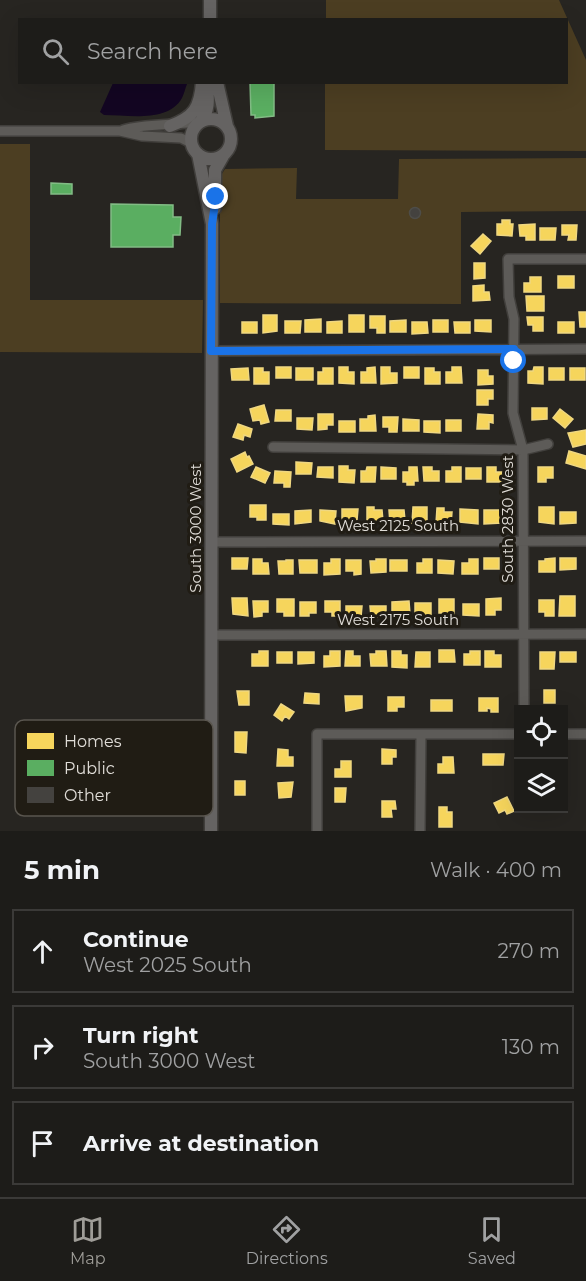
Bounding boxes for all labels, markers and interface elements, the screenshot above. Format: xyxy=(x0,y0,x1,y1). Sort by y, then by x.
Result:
search box xyxy=(18,18,568,84)
icon: search xyxy=(39,35,72,68)
text: Search here xyxy=(87,38,218,65)
route end xyxy=(202,183,228,209)
route start xyxy=(500,347,526,373)
street label: South 2830 West xyxy=(498,455,517,583)
street label: South 3000 West xyxy=(186,463,205,593)
street label: West 2125 South xyxy=(337,516,459,535)
street label: West 2175 South xyxy=(337,610,459,629)
map controls xyxy=(514,705,568,813)
button: locate xyxy=(514,705,568,759)
legend xyxy=(15,720,213,816)
text: Homes xyxy=(64,732,122,751)
text: Public xyxy=(64,759,115,778)
button: layers xyxy=(514,759,568,813)
text: Other xyxy=(64,786,111,805)
text: 5 min xyxy=(24,854,100,886)
text: Walk · 400 m xyxy=(430,858,562,882)
text: Continue xyxy=(83,926,189,953)
icon: ahead xyxy=(26,935,59,968)
text: 270 m xyxy=(498,939,560,963)
text: West 2025 South xyxy=(83,953,252,977)
text: Turn right xyxy=(83,1022,198,1049)
icon: right xyxy=(26,1031,59,1064)
text: 130 m xyxy=(502,1035,560,1059)
text: South 3000 West xyxy=(83,1049,255,1073)
icon: arrive xyxy=(26,1127,59,1160)
text: Arrive at destination xyxy=(83,1130,319,1157)
tab: Map xyxy=(70,1213,106,1268)
tab: Directions xyxy=(246,1213,328,1268)
tab: Saved xyxy=(468,1213,516,1268)

